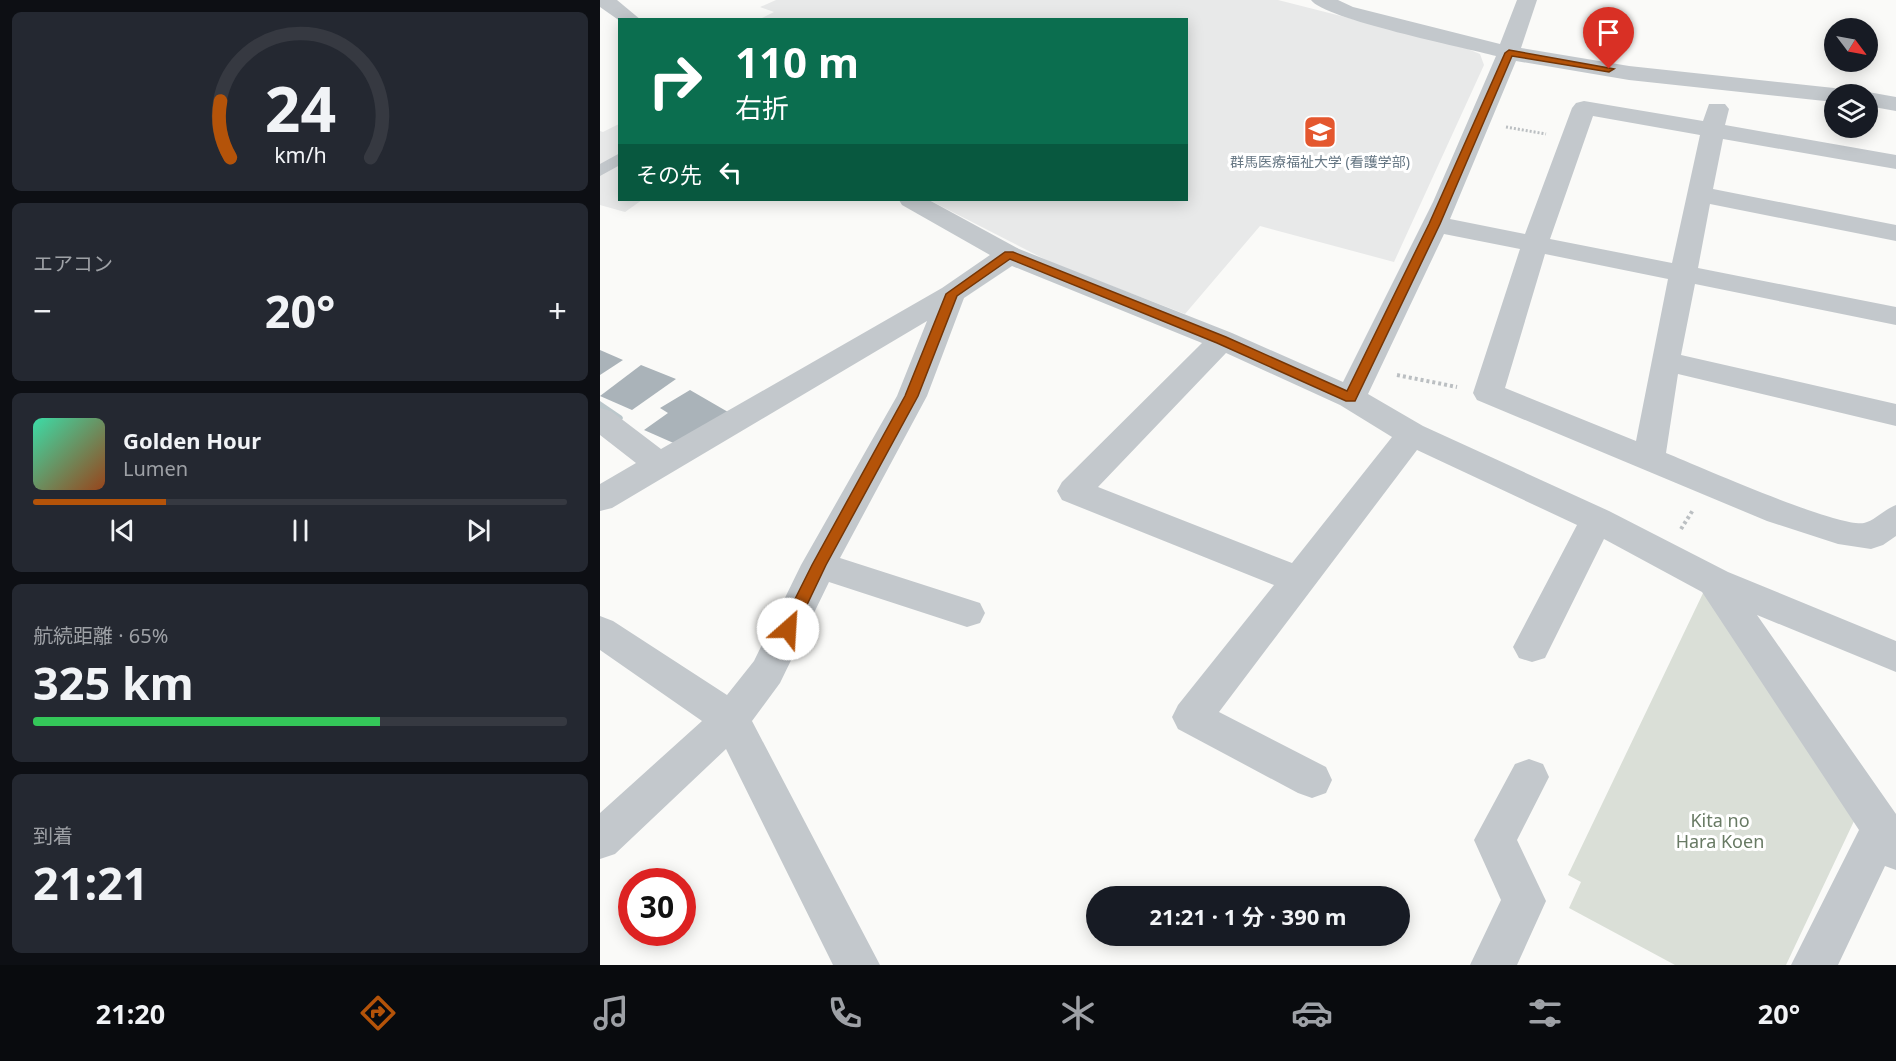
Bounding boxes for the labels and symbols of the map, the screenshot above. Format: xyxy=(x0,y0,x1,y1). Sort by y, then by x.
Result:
pin xyxy=(1583,7,1634,69)
north arrow xyxy=(1824,18,1878,72)
school or university icon: 群馬医療福祉大学 (看護学部) xyxy=(1302,114,1338,150)
place label: 群馬医療福祉大学 (看護学部) xyxy=(1230,152,1410,171)
position arrow xyxy=(756,597,820,661)
park label: Kita no Hara Koen xyxy=(1676,808,1764,853)
speed limit sign: 30 xyxy=(618,868,696,946)

